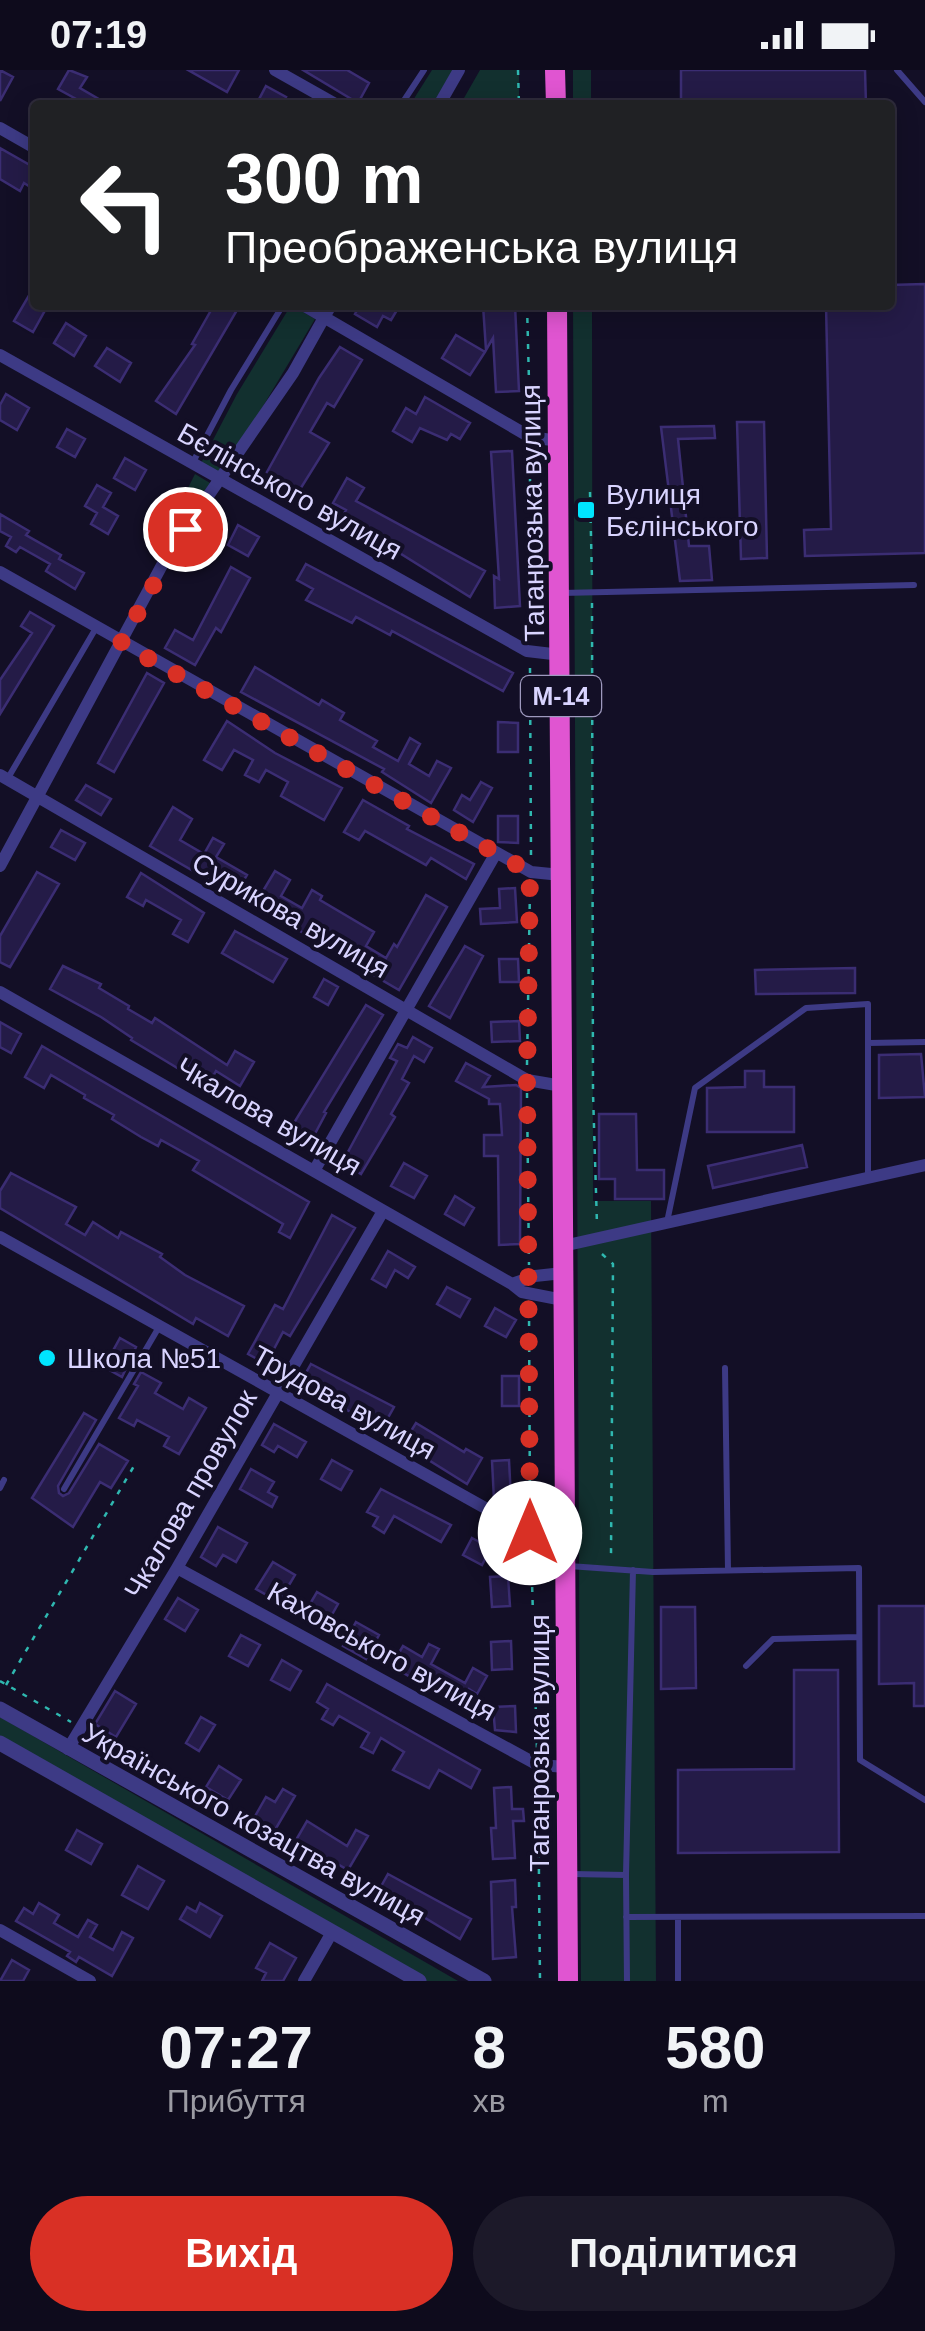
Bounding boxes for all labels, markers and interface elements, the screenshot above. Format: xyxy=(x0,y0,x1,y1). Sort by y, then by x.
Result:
text: 07:19 xyxy=(50,14,147,56)
icon: left xyxy=(60,140,190,270)
text: 300 m xyxy=(225,140,423,218)
text: Преображенська вулиця xyxy=(225,222,738,273)
street label: Таганрозька вулиця xyxy=(515,384,550,642)
street label: Бєлінського вулиця xyxy=(172,417,407,566)
place label: Вулиця Бєлінського xyxy=(606,479,759,542)
pin xyxy=(143,487,228,572)
marker: Вулиця Бєлінського xyxy=(575,499,597,521)
icon: arrive xyxy=(158,502,213,557)
road number: М-14 xyxy=(521,676,601,716)
street label: Сурикова вулиця xyxy=(187,847,395,984)
street label: Чкалова вулиця xyxy=(171,1051,367,1182)
street label: Трудова вулиця xyxy=(247,1339,441,1466)
place label: Школа №51 xyxy=(67,1343,221,1374)
marker: Школа №51 xyxy=(36,1347,58,1369)
street label: Чкалова провулок xyxy=(118,1384,263,1604)
position arrow xyxy=(478,1481,582,1585)
street label: Каховського вулиця xyxy=(262,1576,501,1727)
street label: Таганрозька вулиця xyxy=(524,1614,555,1872)
street label: Українського козацтва вулиця xyxy=(77,1717,430,1932)
text: 07:27 xyxy=(160,2014,313,2081)
text: 8 xyxy=(472,2014,506,2081)
text: 580 xyxy=(665,2014,765,2081)
text: Прибуття xyxy=(167,2083,306,2119)
text: хв xyxy=(473,2083,506,2119)
text: m xyxy=(702,2083,729,2119)
button: Вихід xyxy=(30,2196,453,2311)
button: Поділитися xyxy=(473,2196,895,2311)

